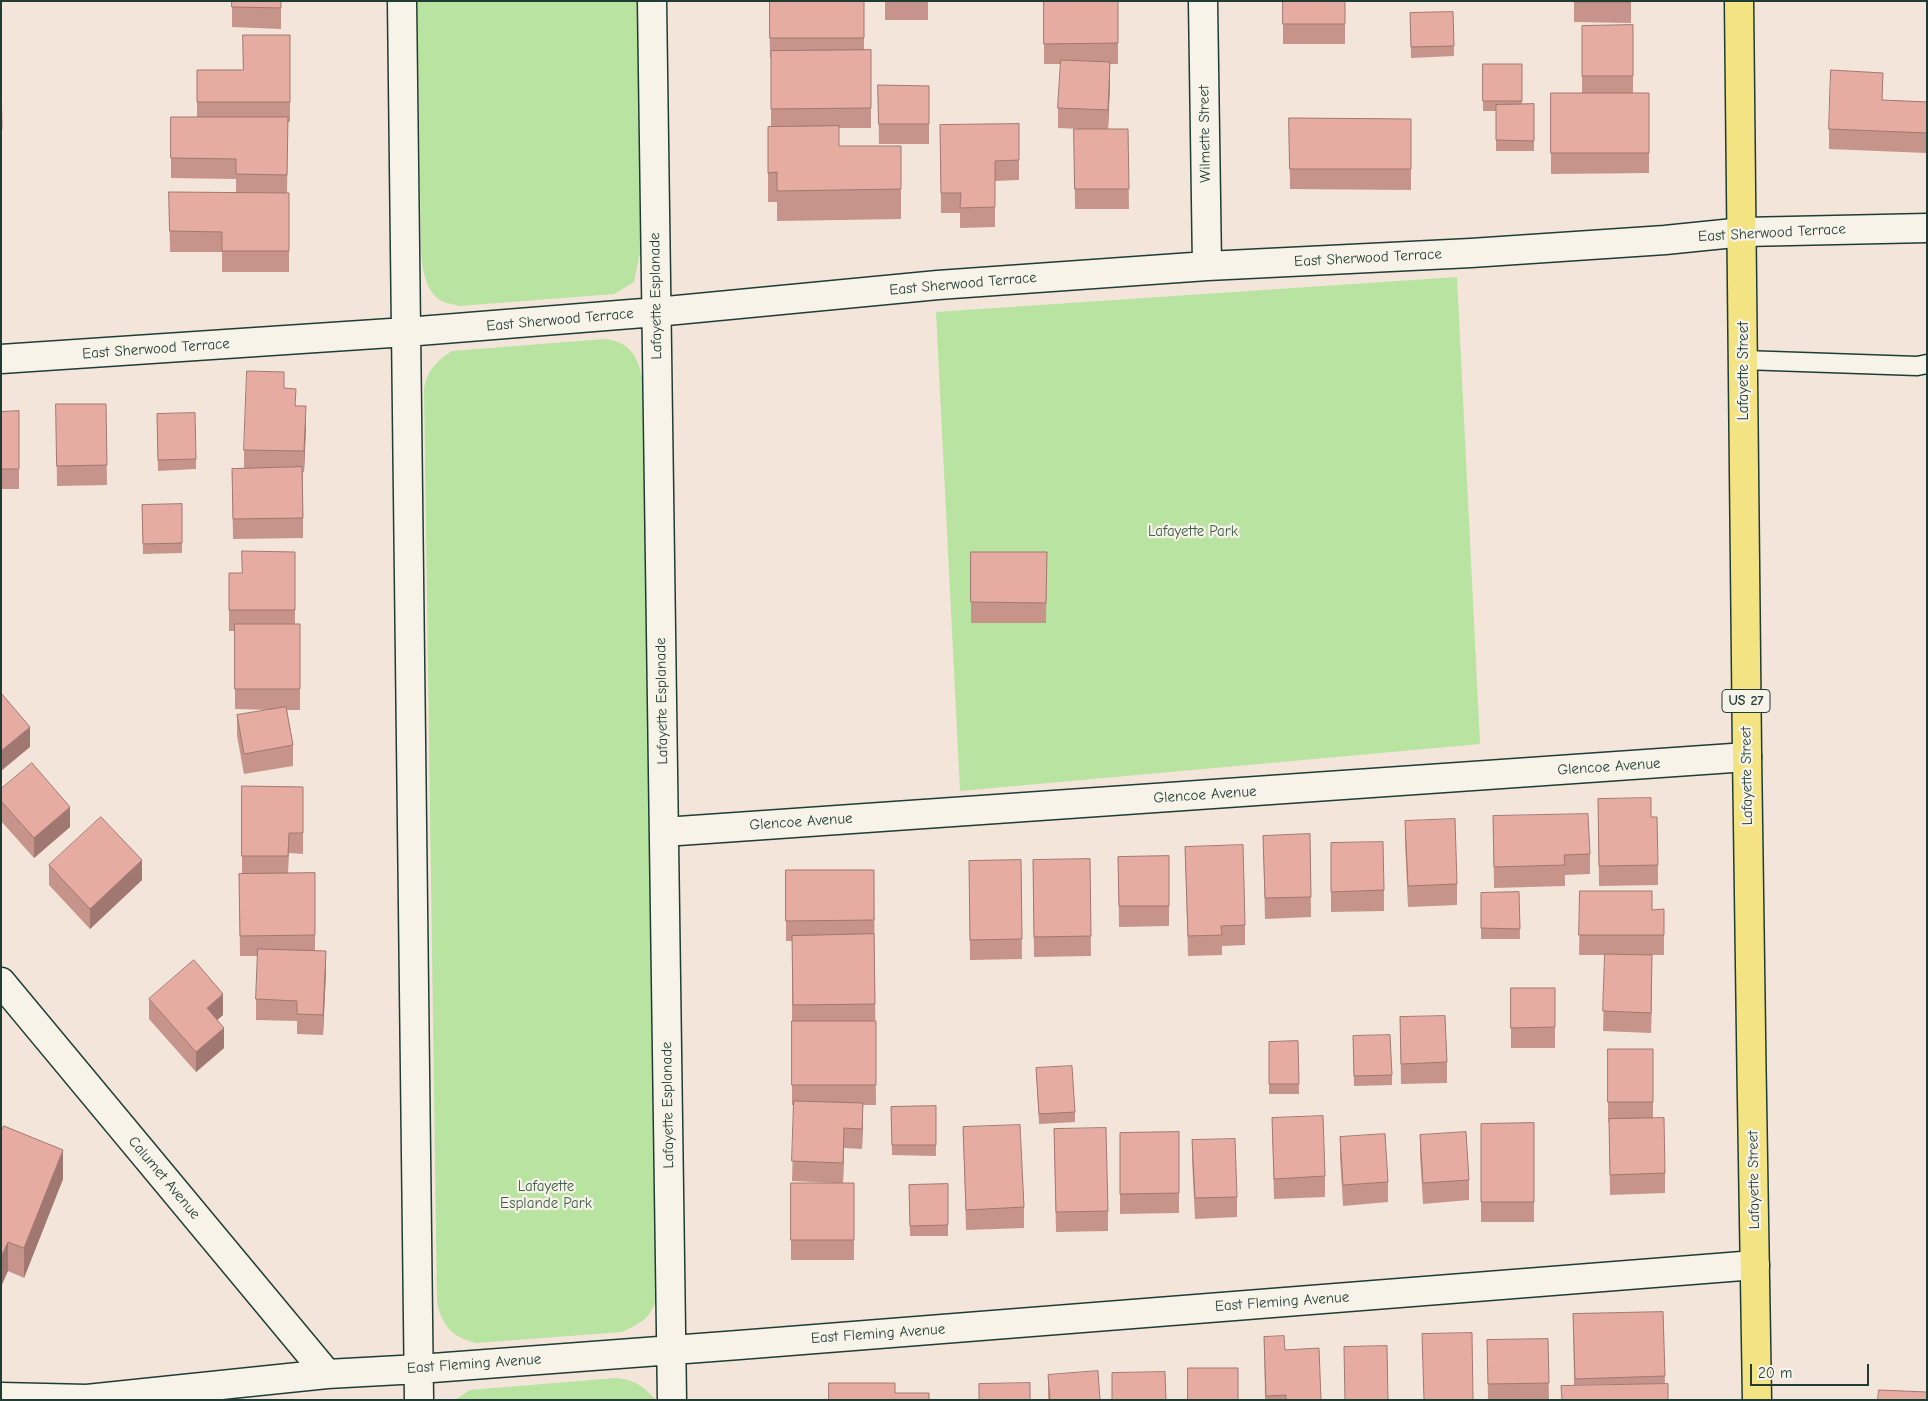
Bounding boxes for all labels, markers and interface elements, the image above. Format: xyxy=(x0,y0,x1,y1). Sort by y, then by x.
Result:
street label: Wilmette Street xyxy=(1195,85,1215,183)
street label: East Sherwood Terrace xyxy=(1698,220,1846,246)
street label: Lafayette Esplanade xyxy=(646,232,666,360)
street label: East Sherwood Terrace xyxy=(1294,245,1442,271)
street label: East Sherwood Terrace xyxy=(889,269,1037,299)
street label: East Sherwood Terrace xyxy=(486,305,634,335)
street label: Lafayette Street xyxy=(1735,322,1753,420)
street label: East Sherwood Terrace xyxy=(82,335,230,363)
park label: Lafayette Park xyxy=(1148,523,1238,541)
street label: Lafayette Esplanade xyxy=(652,637,672,765)
road number: US 27 xyxy=(1722,689,1770,712)
street label: Lafayette Street xyxy=(1737,726,1757,826)
street label: Glencoe Avenue xyxy=(1557,754,1661,780)
street label: Glencoe Avenue xyxy=(1153,782,1257,808)
street label: Glencoe Avenue xyxy=(749,809,853,835)
street label: Lafayette Esplanade xyxy=(658,1041,678,1169)
street label: Lafayette Street xyxy=(1744,1130,1764,1230)
street label: Calumet Avenue xyxy=(124,1133,204,1223)
park label: Lafayette Esplande Park xyxy=(500,1178,592,1213)
street label: East Fleming Avenue xyxy=(1214,1288,1350,1316)
street label: East Fleming Avenue xyxy=(810,1320,946,1348)
street label: East Fleming Avenue xyxy=(406,1350,542,1378)
scale bar xyxy=(1753,1354,1872,1386)
text: 20 m xyxy=(1758,1364,1792,1382)

